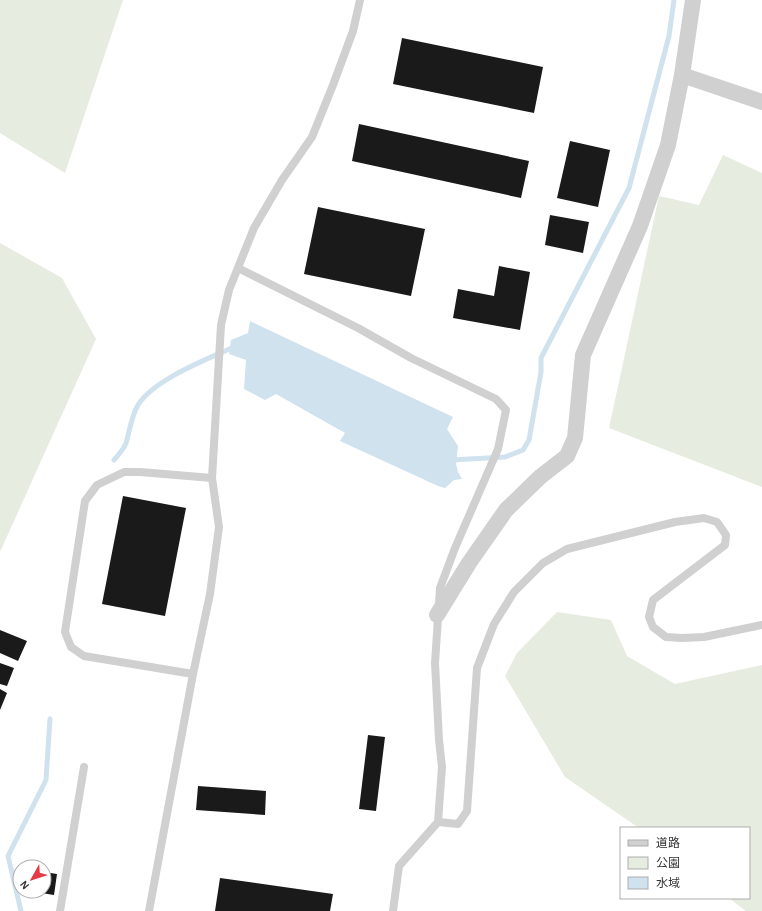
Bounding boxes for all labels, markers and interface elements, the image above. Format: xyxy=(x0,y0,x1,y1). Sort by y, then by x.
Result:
legend xyxy=(620,827,750,899)
text: 道路 xyxy=(656,836,680,849)
text: 公園 xyxy=(656,857,680,869)
north arrow xyxy=(12,859,52,899)
text: 水域 xyxy=(656,877,680,889)
text: N xyxy=(18,879,31,891)

